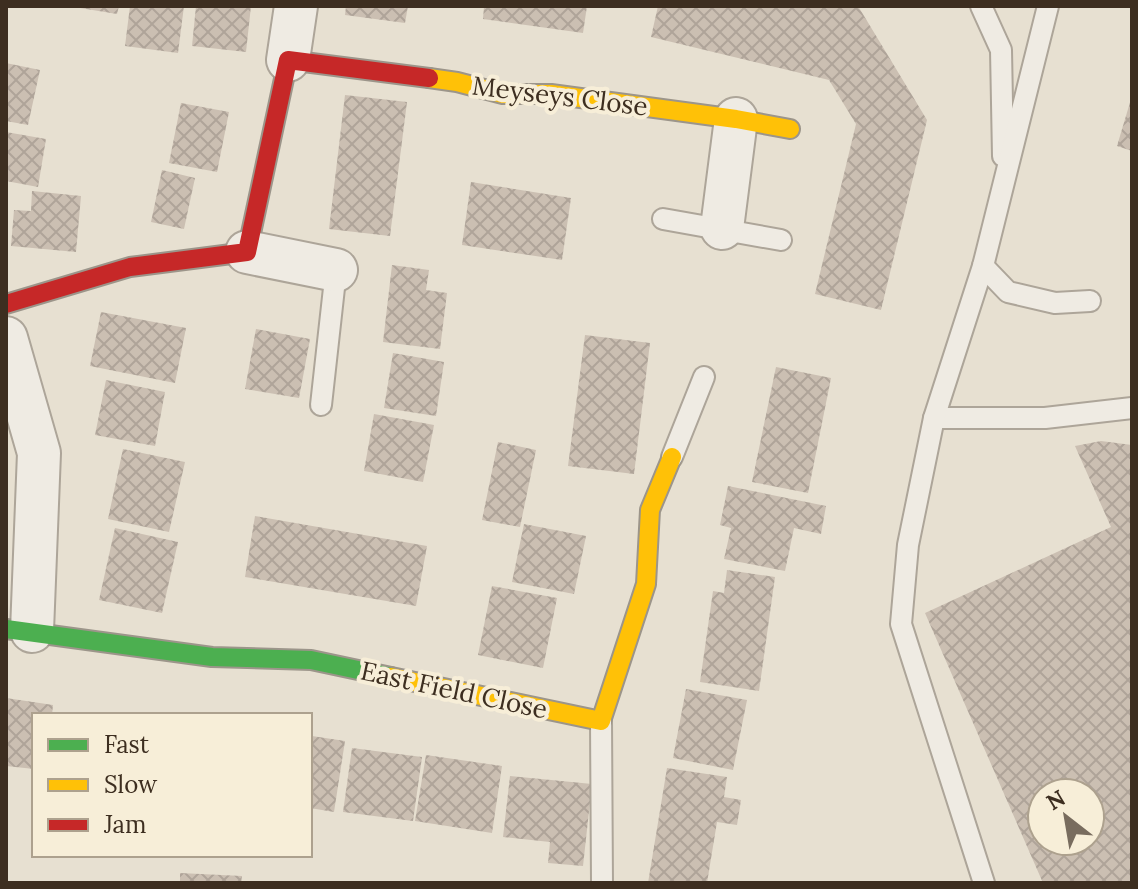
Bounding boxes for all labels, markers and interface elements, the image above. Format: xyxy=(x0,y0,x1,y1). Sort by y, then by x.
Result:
street label: Meyseys Close xyxy=(470,68,650,123)
street label: East Field Close xyxy=(358,654,551,725)
legend xyxy=(32,713,312,857)
text: Fast xyxy=(104,729,150,760)
text: Slow xyxy=(104,769,158,800)
north arrow xyxy=(1026,777,1106,857)
text: N xyxy=(1041,783,1070,816)
text: Jam xyxy=(103,809,146,840)

